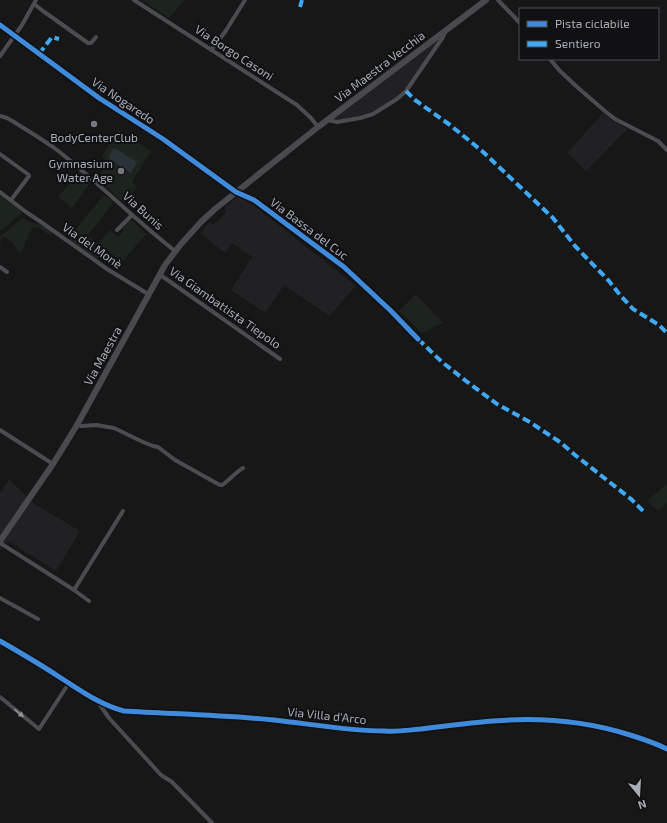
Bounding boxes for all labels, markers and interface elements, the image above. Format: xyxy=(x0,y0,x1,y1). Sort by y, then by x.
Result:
legend xyxy=(519,8,659,60)
text: Pista ciclabile xyxy=(555,16,630,30)
street label: Via Borgo Casoni xyxy=(193,22,277,83)
street label: Via Maestra Vecchia xyxy=(332,28,427,105)
text: Sentiero xyxy=(555,36,601,50)
street label: Via Nogaredo xyxy=(89,74,158,126)
marker: BodyCenterClub xyxy=(89,119,99,129)
place label: BodyCenterClub xyxy=(50,130,138,144)
place label: Gymnasium Water Age xyxy=(49,156,113,184)
marker: Gymnasium Water Age xyxy=(116,166,126,176)
street label: Via Bunis xyxy=(120,188,167,232)
street label: Via Bassa del Cuc xyxy=(268,194,351,262)
street label: Via del Monè xyxy=(60,219,125,271)
street label: Via Giambattista Tiepolo xyxy=(167,263,284,351)
street label: Via Maestra xyxy=(80,324,124,387)
street label: Via Villa d'Arco xyxy=(287,704,368,726)
one-way arrow xyxy=(14,708,25,717)
north arrow xyxy=(619,775,659,815)
text: N xyxy=(636,798,648,812)

